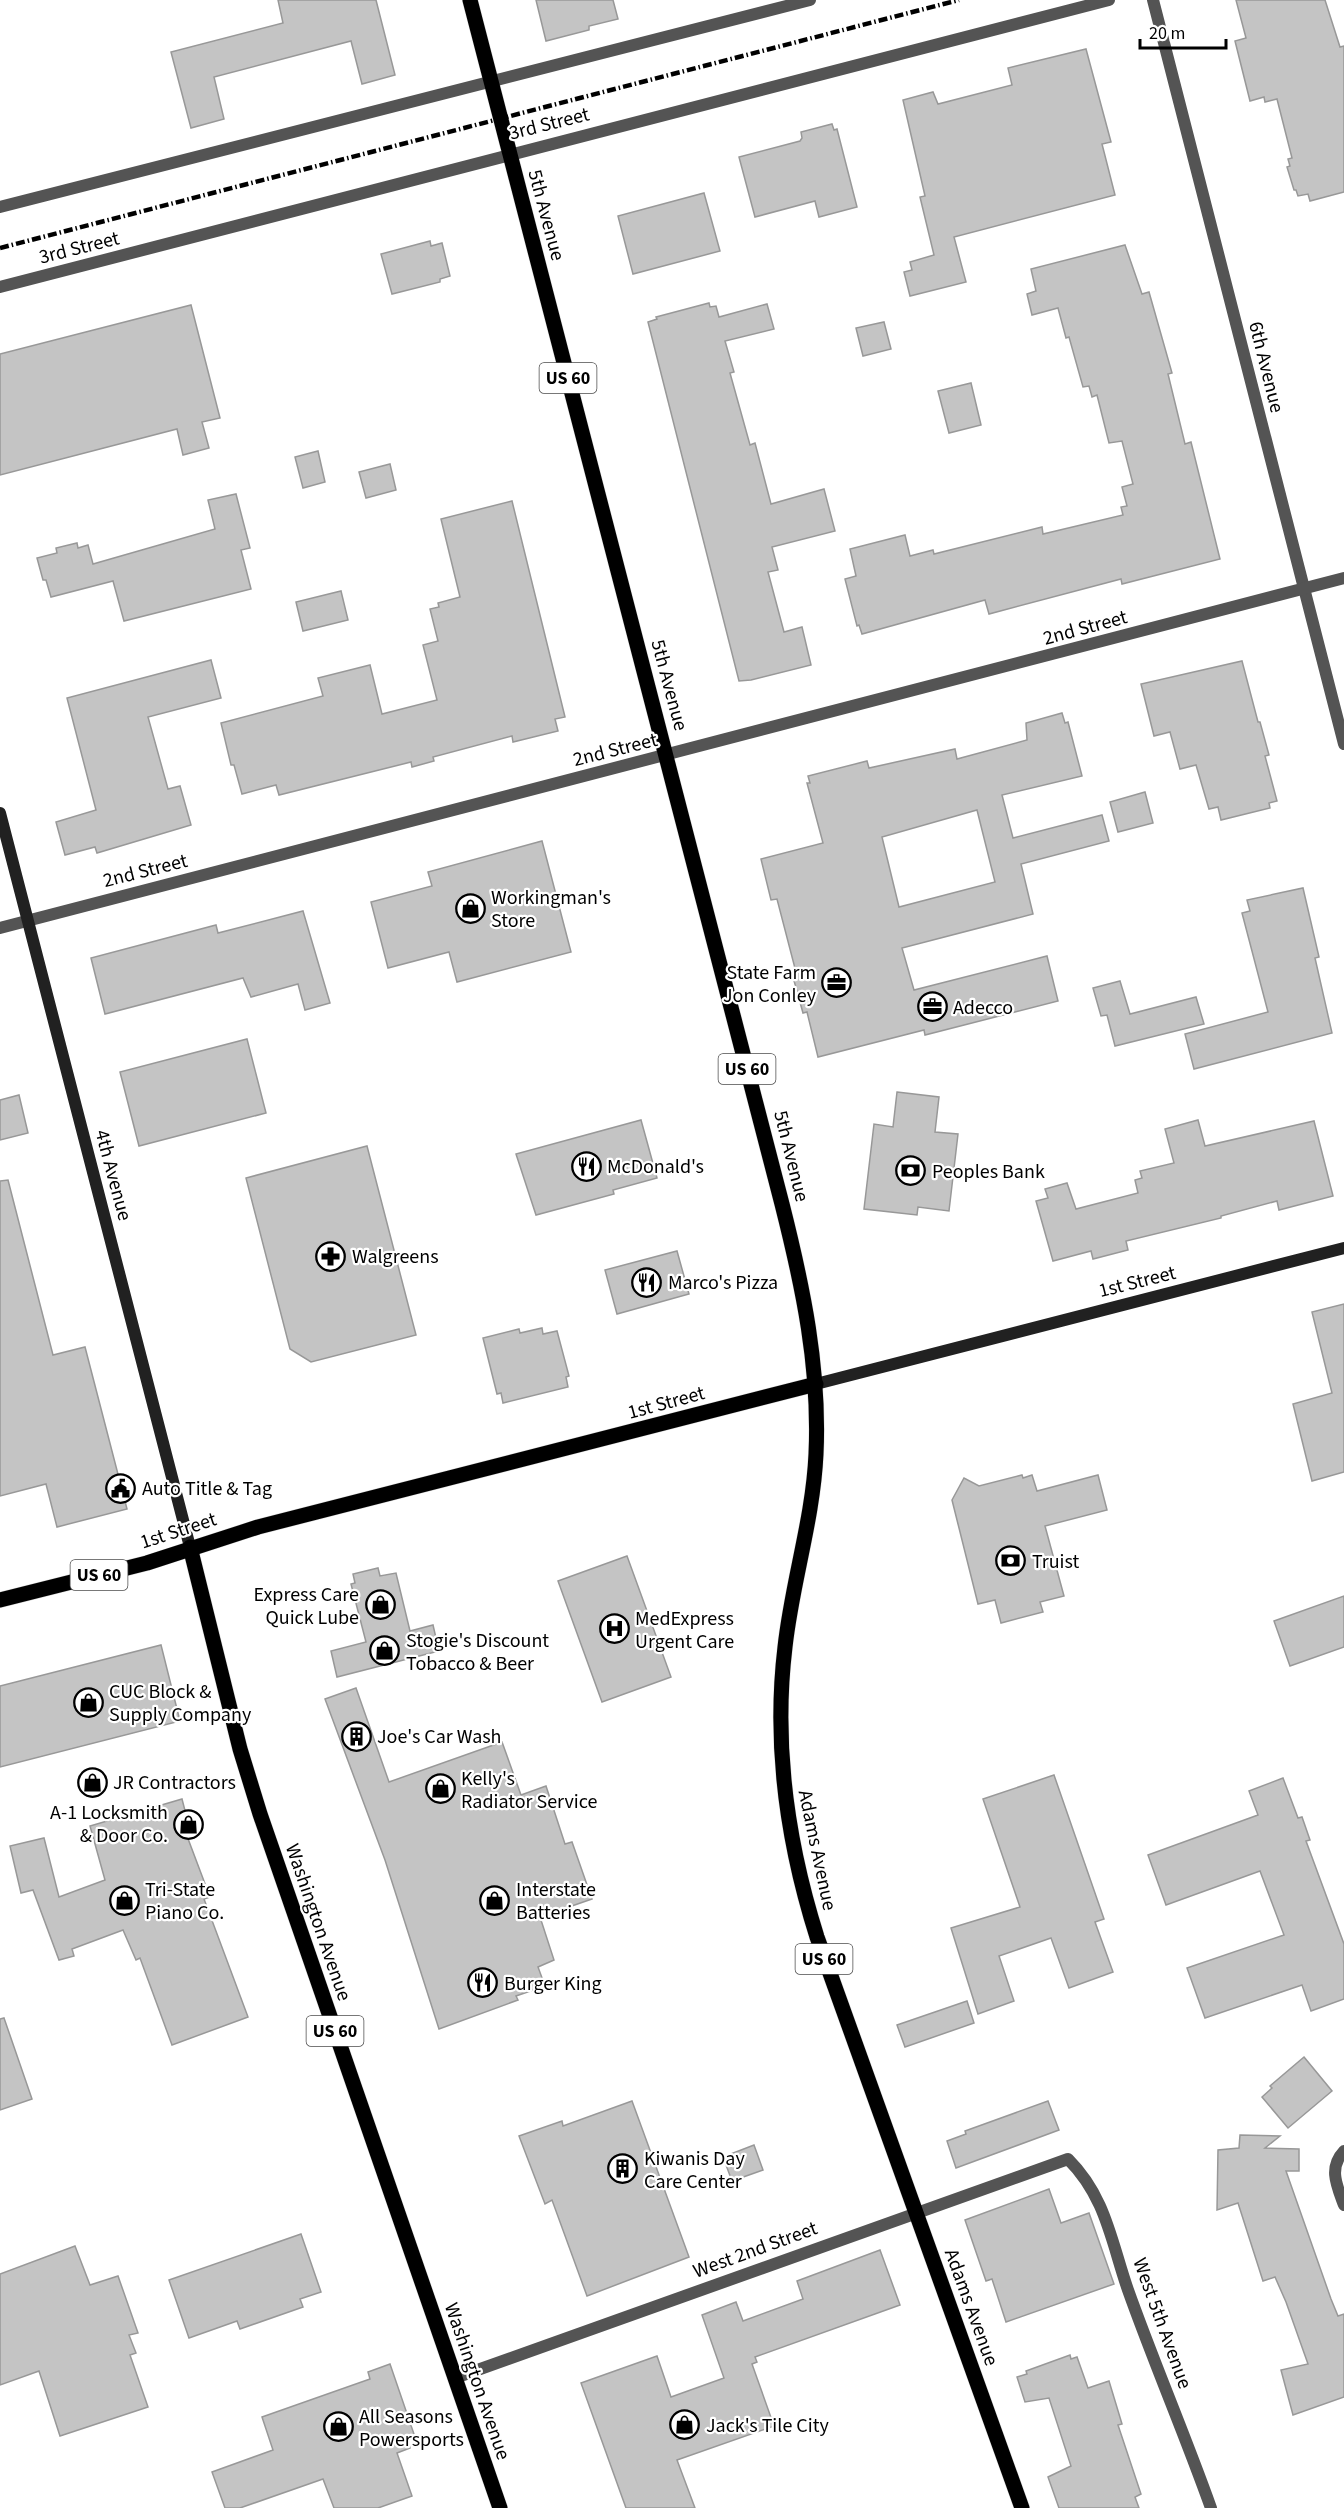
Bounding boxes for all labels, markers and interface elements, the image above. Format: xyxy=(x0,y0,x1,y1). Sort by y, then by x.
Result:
scale bar xyxy=(1140,12,1226,50)
text: 20 m xyxy=(1149,21,1185,46)
street label: 3rd Street xyxy=(506,100,593,147)
street label: 5th Avenue xyxy=(520,167,572,264)
street label: 3rd Street xyxy=(36,224,123,271)
street label: 6th Avenue xyxy=(1241,319,1291,416)
road number: US 60 xyxy=(540,363,596,393)
street label: 2nd Street xyxy=(1040,603,1131,653)
street label: 5th Avenue xyxy=(643,637,695,734)
street label: 2nd Street xyxy=(570,726,661,774)
street label: 2nd Street xyxy=(100,847,191,895)
place label: Workingman's Store xyxy=(491,884,611,935)
shop icon: Workingman's Store xyxy=(454,892,486,924)
place label: State Farm Jon Conley xyxy=(723,959,817,1010)
office icon: State Farm Jon Conley xyxy=(821,967,853,999)
office icon: Adecco xyxy=(916,991,948,1023)
place label: Adecco xyxy=(953,994,1013,1022)
road number: US 60 xyxy=(718,1054,776,1084)
street label: 5th Avenue xyxy=(766,1108,816,1205)
street label: 4th Avenue xyxy=(87,1127,139,1224)
restaurant icon: McDonald's xyxy=(570,1150,602,1182)
place label: McDonald's xyxy=(607,1153,704,1181)
bank icon: Peoples Bank xyxy=(895,1155,927,1187)
place label: Peoples Bank xyxy=(932,1158,1045,1186)
pharmacy icon: Walgreens xyxy=(315,1240,347,1272)
place label: Walgreens xyxy=(352,1243,439,1271)
street label: 1st Street xyxy=(1096,1259,1179,1305)
restaurant icon: Marco's Pizza xyxy=(631,1266,663,1298)
place label: Marco's Pizza xyxy=(668,1269,778,1297)
street label: 1st Street xyxy=(625,1379,708,1427)
public building icon: Auto Title & Tag xyxy=(105,1472,137,1504)
place label: Auto Title & Tag xyxy=(142,1475,272,1503)
street label: 1st Street xyxy=(137,1505,220,1556)
bank icon: Truist xyxy=(995,1545,1027,1577)
place label: Truist xyxy=(1032,1548,1080,1576)
road number: US 60 xyxy=(70,1560,128,1590)
place label: Express Care Quick Lube xyxy=(253,1581,359,1632)
shop icon: Express Care Quick Lube xyxy=(364,1589,396,1621)
place label: MedExpress Urgent Care xyxy=(635,1605,734,1656)
hospital icon: MedExpress Urgent Care xyxy=(598,1613,630,1645)
place label: Stogie's Discount Tobacco & Beer xyxy=(406,1627,549,1678)
shop icon: Stogie's Discount Tobacco & Beer xyxy=(369,1635,401,1667)
place label: CUC Block & Supply Company xyxy=(109,1678,252,1729)
shop icon: CUC Block & Supply Company xyxy=(72,1687,104,1719)
building icon: Joe's Car Wash xyxy=(340,1720,372,1752)
place label: Joe's Car Wash xyxy=(377,1723,501,1751)
place label: Kelly's Radiator Service xyxy=(461,1765,597,1816)
shop icon: JR Contractors xyxy=(76,1766,108,1798)
place label: JR Contractors xyxy=(113,1769,236,1797)
shop icon: Kelly's Radiator Service xyxy=(424,1773,456,1805)
street label: Adams Avenue xyxy=(791,1787,843,1913)
place label: A-1 Locksmith & Door Co. xyxy=(50,1799,168,1850)
shop icon: A-1 Locksmith & Door Co. xyxy=(173,1808,205,1840)
street label: Washington Avenue xyxy=(278,1840,358,2005)
place label: Tri-State Piano Co. xyxy=(145,1876,224,1927)
place label: Interstate Batteries xyxy=(516,1876,596,1927)
shop icon: Tri-State Piano Co. xyxy=(108,1885,140,1917)
shop icon: Interstate Batteries xyxy=(479,1885,511,1917)
road number: US 60 xyxy=(796,1944,852,1974)
restaurant icon: Burger King xyxy=(467,1967,499,1999)
place label: Burger King xyxy=(504,1970,602,1998)
road number: US 60 xyxy=(306,2016,364,2046)
place label: Kiwanis Day Care Center xyxy=(644,2145,745,2196)
building icon: Kiwanis Day Care Center xyxy=(607,2153,639,2185)
street label: West 2nd Street xyxy=(689,2214,822,2285)
street label: Adams Avenue xyxy=(937,2245,1005,2370)
street label: West 5th Avenue xyxy=(1125,2254,1199,2393)
street label: Washington Avenue xyxy=(437,2299,517,2464)
place label: All Seasons Powersports xyxy=(359,2403,464,2454)
shop icon: Jack's Tile City xyxy=(669,2409,701,2441)
shop icon: All Seasons Powersports xyxy=(322,2411,354,2443)
place label: Jack's Tile City xyxy=(706,2412,829,2440)

